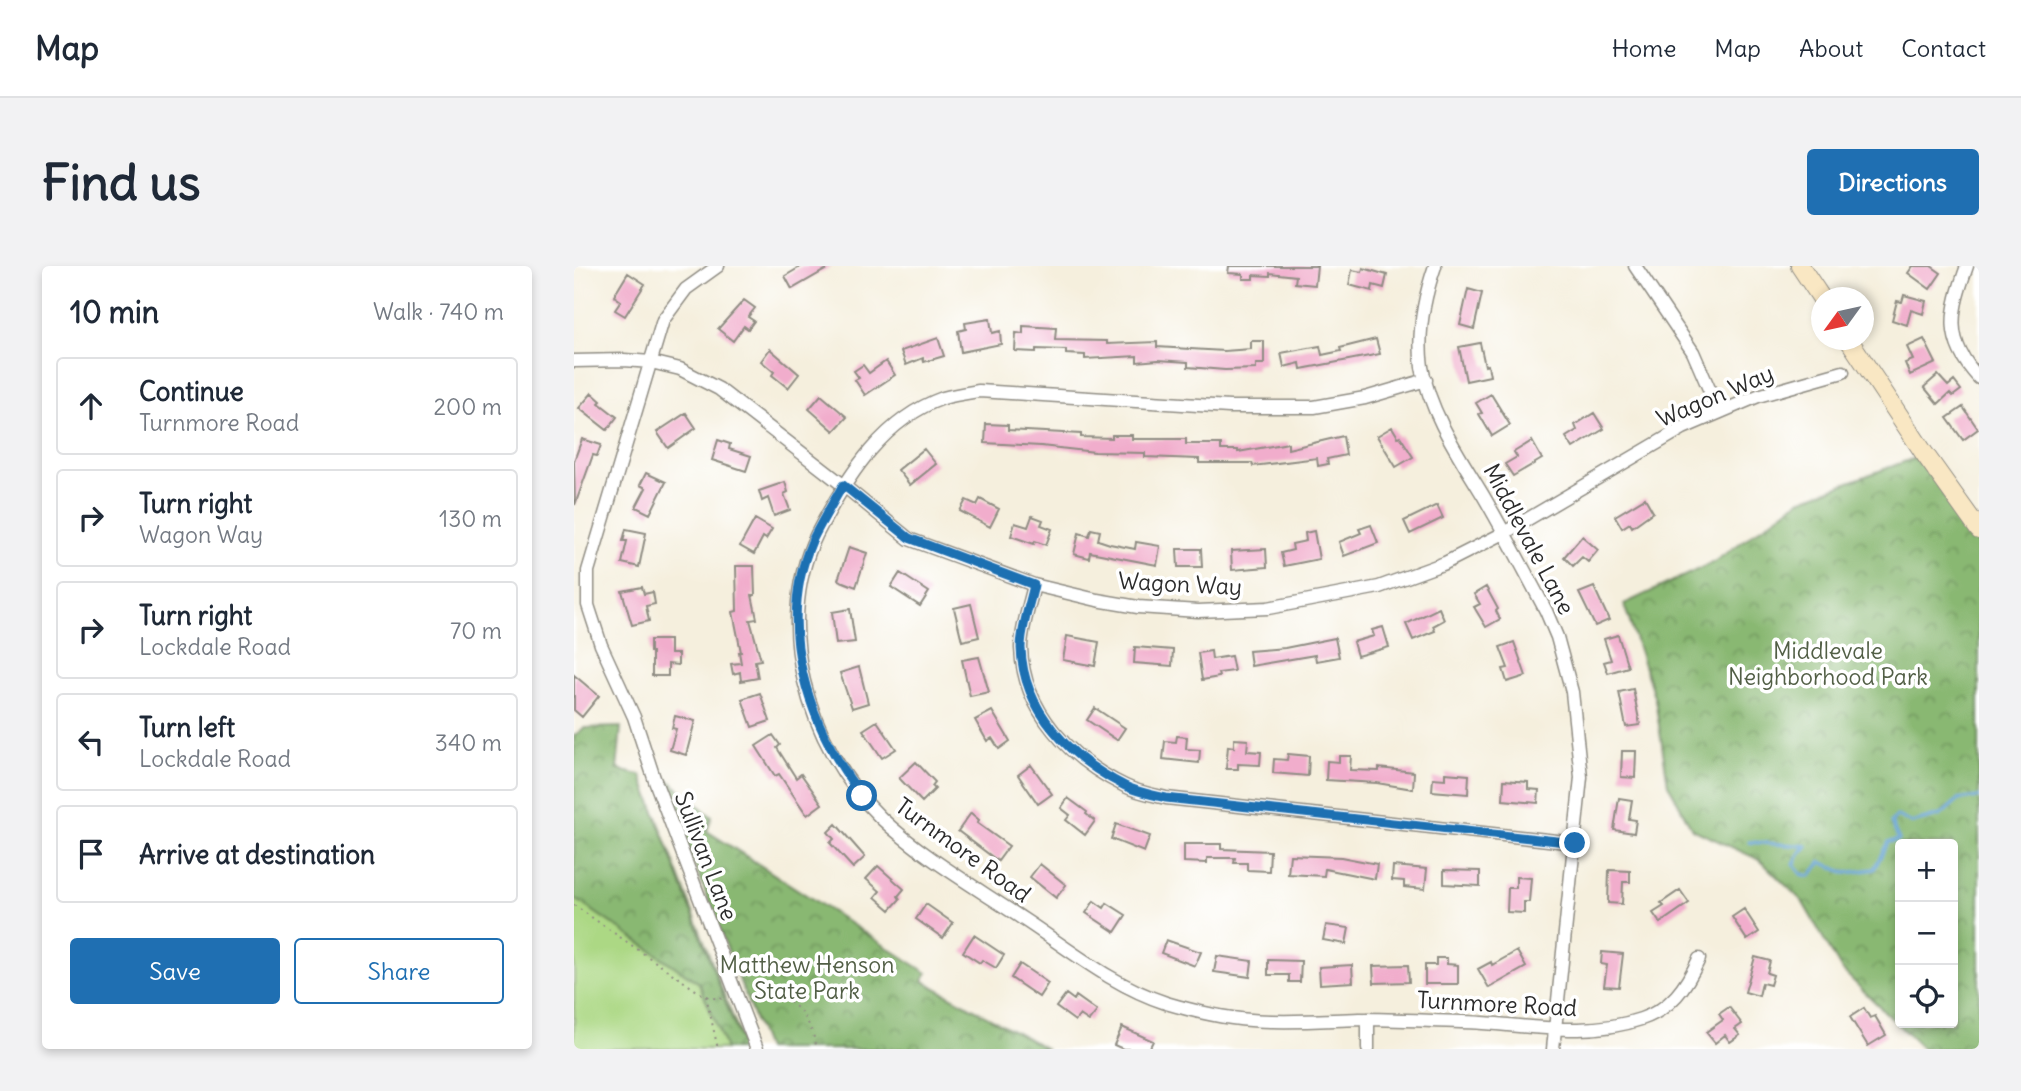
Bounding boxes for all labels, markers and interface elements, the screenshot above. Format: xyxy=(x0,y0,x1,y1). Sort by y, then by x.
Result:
text: Map xyxy=(35,27,99,69)
text: Home xyxy=(1612,33,1676,63)
text: Map xyxy=(1714,33,1761,63)
text: About xyxy=(1799,33,1863,63)
text: Contact xyxy=(1901,33,1986,63)
button: Directions xyxy=(1807,149,1979,215)
text: Find us xyxy=(42,152,200,213)
north arrow xyxy=(1811,287,1874,350)
text: 10 min xyxy=(70,293,159,331)
text: Walk · 740 m xyxy=(373,297,504,326)
street label: Wagon Way xyxy=(1652,358,1778,433)
text: Continue xyxy=(139,375,244,408)
icon: ahead xyxy=(72,387,110,425)
text: 200 m xyxy=(433,392,502,421)
text: Turnmore Road xyxy=(139,408,299,437)
street label: Middlevale Lane xyxy=(1478,458,1581,619)
text: Turn right xyxy=(139,487,252,520)
icon: right xyxy=(72,499,110,537)
text: 130 m xyxy=(439,504,502,533)
text: Wagon Way xyxy=(139,520,263,549)
street label: Wagon Way xyxy=(1117,566,1243,601)
text: Turn right xyxy=(139,599,252,632)
icon: right xyxy=(72,611,110,649)
text: 70 m xyxy=(450,616,502,645)
text: Lockdale Road xyxy=(139,632,291,661)
park label: Middlevale Neighborhood Park xyxy=(1728,636,1928,691)
text: Turn left xyxy=(139,711,235,744)
icon: left xyxy=(72,723,110,761)
text: 340 m xyxy=(435,728,502,757)
text: Lockdale Road xyxy=(139,744,291,773)
route start xyxy=(846,780,877,811)
street label: Sullivan Lane xyxy=(669,787,744,924)
street label: Turnmore Road xyxy=(890,791,1037,908)
route end xyxy=(1559,827,1590,858)
icon: arrive xyxy=(72,835,110,873)
text: Arrive at destination xyxy=(139,838,375,871)
map controls xyxy=(1895,839,1958,1028)
button: + xyxy=(1895,839,1958,902)
button: − xyxy=(1895,902,1958,965)
button: Save xyxy=(70,938,280,1004)
button: Share xyxy=(294,938,504,1004)
park label: Matthew Henson State Park xyxy=(719,950,895,1005)
button: locate xyxy=(1895,965,1958,1028)
street label: Turnmore Road xyxy=(1416,985,1578,1022)

